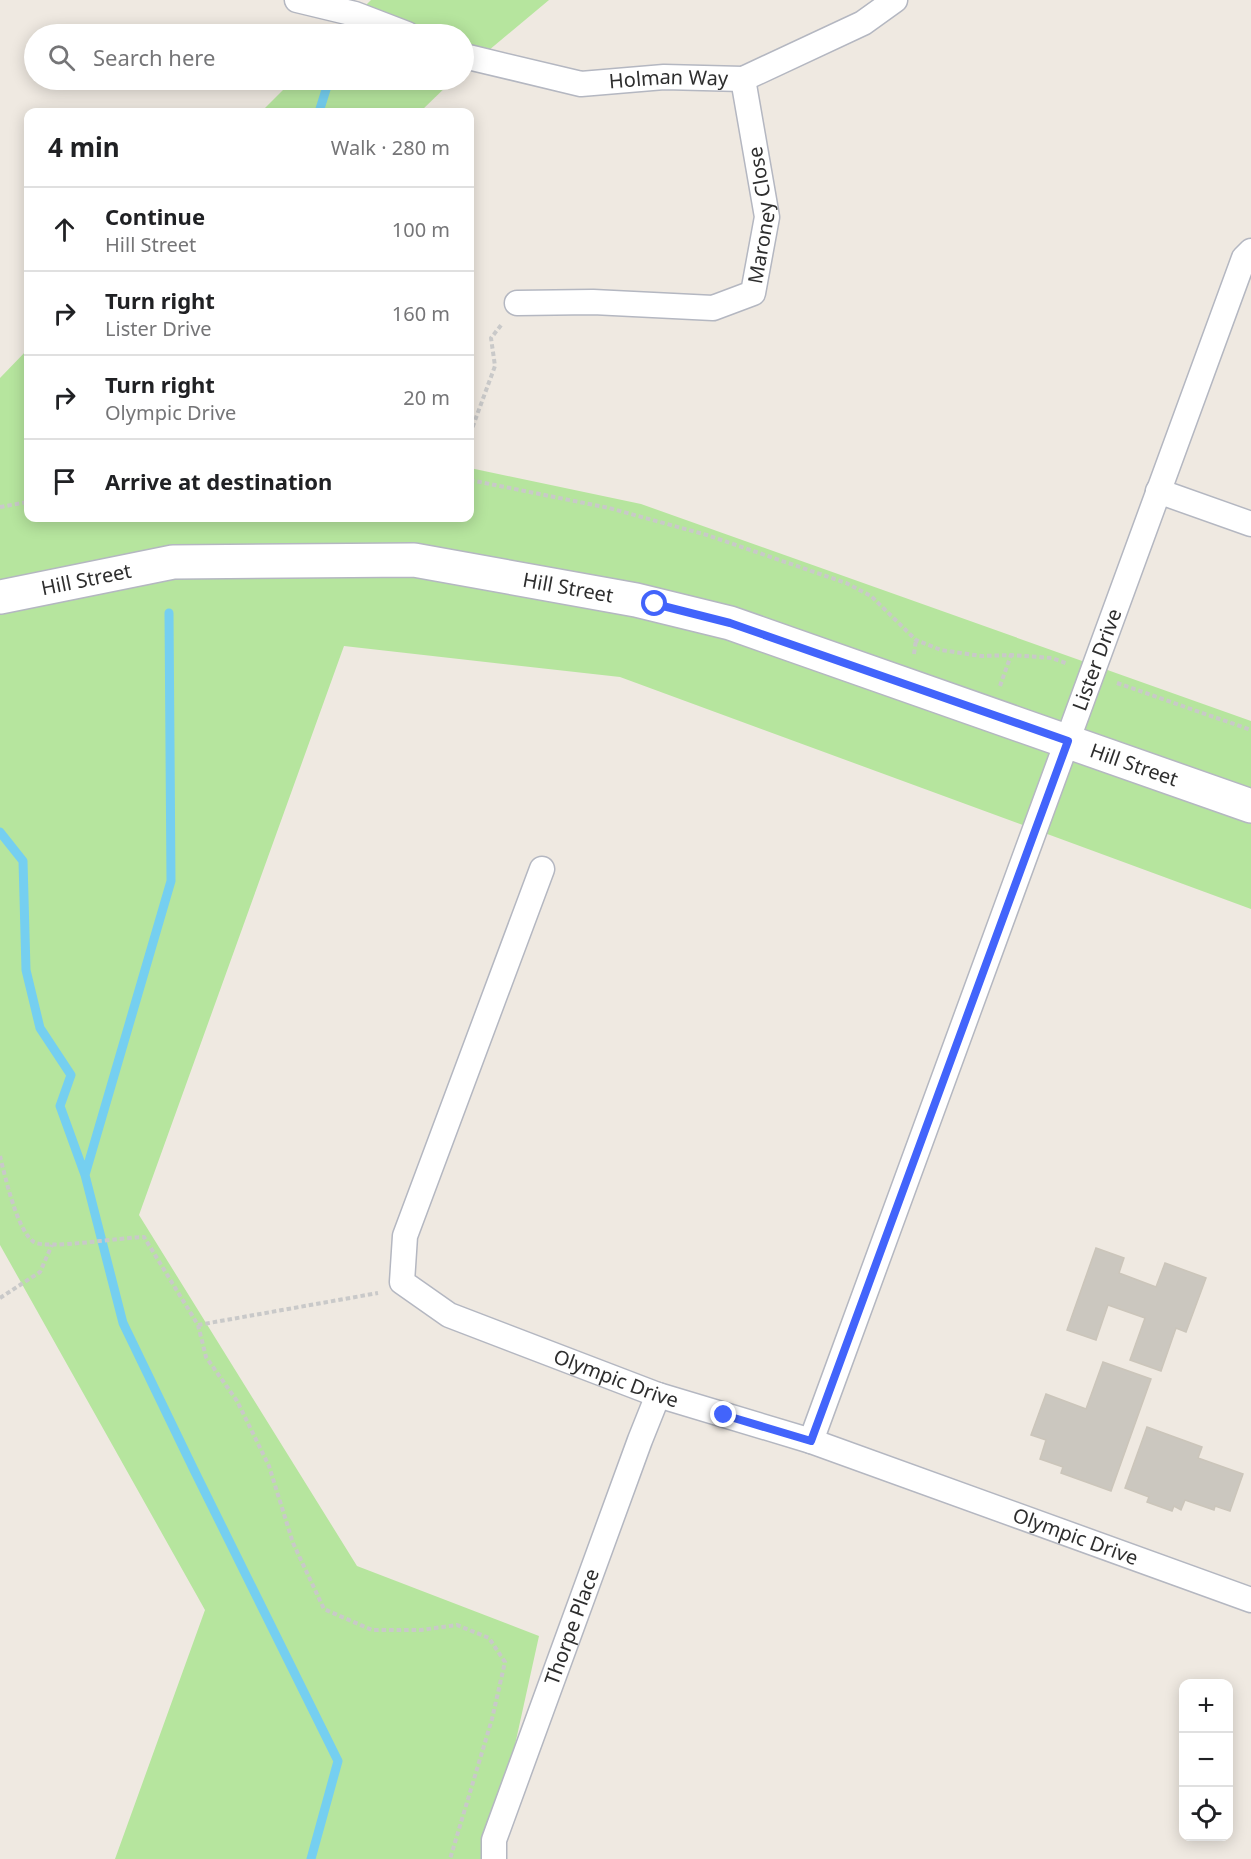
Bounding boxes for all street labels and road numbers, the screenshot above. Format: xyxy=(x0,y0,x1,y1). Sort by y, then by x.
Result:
street label: Holman Way xyxy=(608,63,729,95)
street label: Maroney Close xyxy=(741,145,781,286)
street label: Hill Street xyxy=(39,557,134,601)
street label: Hill Street xyxy=(521,566,615,609)
street label: Lister Drive xyxy=(1065,605,1128,714)
street label: Hill Street xyxy=(1087,737,1182,792)
street label: Olympic Drive xyxy=(550,1342,682,1413)
street label: Olympic Drive xyxy=(1009,1501,1142,1571)
street label: Thorpe Place xyxy=(538,1565,605,1689)

